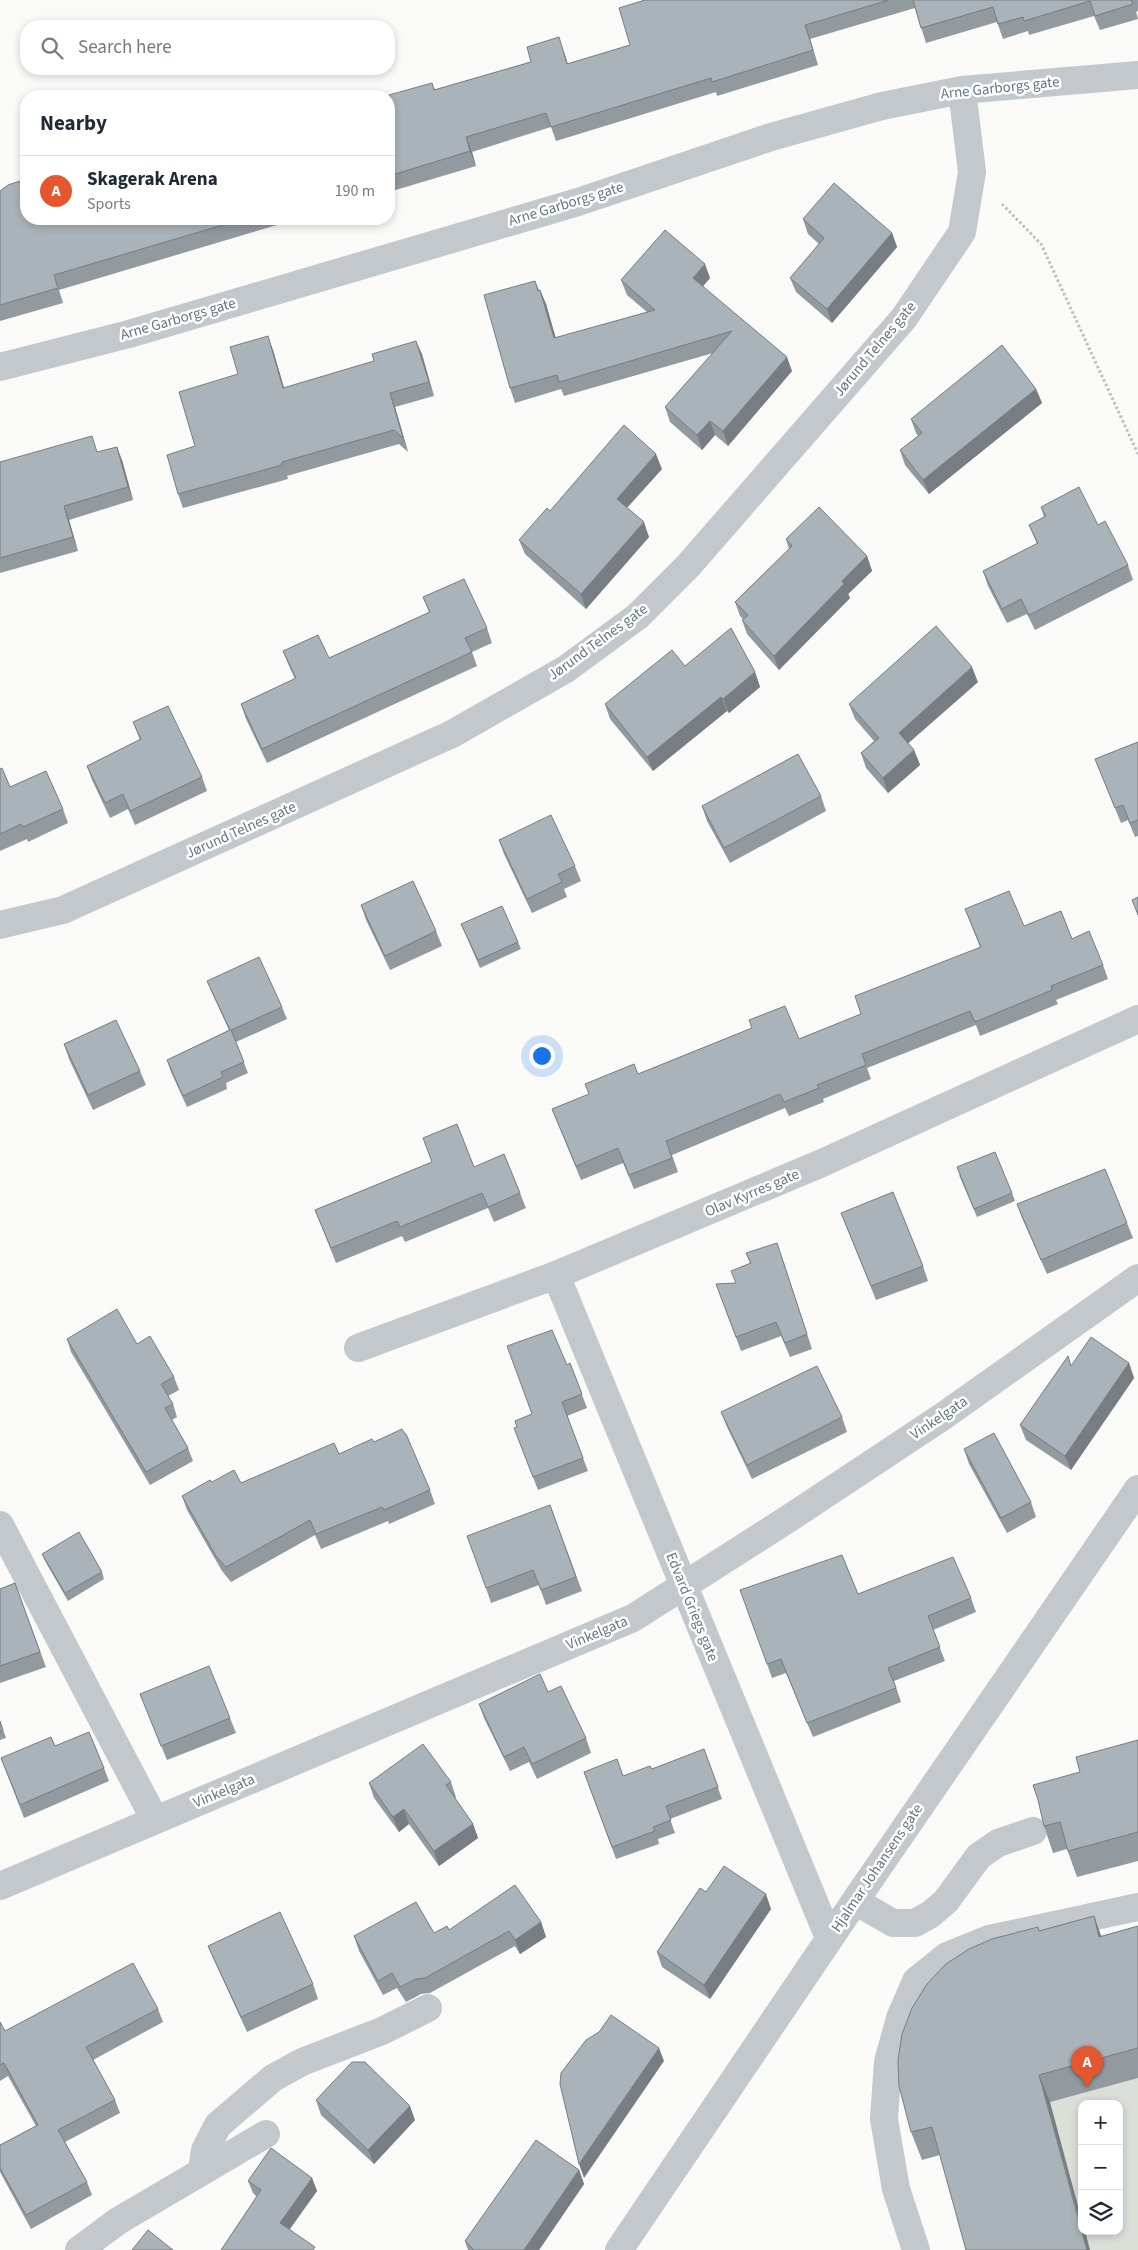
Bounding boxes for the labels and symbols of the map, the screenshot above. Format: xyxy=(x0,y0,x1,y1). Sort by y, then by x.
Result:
street label: Arne Garborgs gate xyxy=(940,71,1060,105)
street label: Arne Garborgs gate xyxy=(506,177,626,231)
street label: Arne Garborgs gate xyxy=(118,292,238,346)
street label: Jørund Telnes gate xyxy=(829,297,921,401)
street label: Jørund Telnes gate xyxy=(544,599,652,685)
street label: Jørund Telnes gate xyxy=(183,796,299,864)
your location xyxy=(529,1043,555,1069)
street label: Olav Kyrres gate xyxy=(702,1164,802,1222)
street label: Vinkelgata xyxy=(906,1391,972,1445)
street label: Edvard Griegs gate xyxy=(661,1549,723,1665)
street label: Vinkelgata xyxy=(563,1611,631,1655)
street label: Vinkelgata xyxy=(190,1769,258,1813)
street label: Hjalmar Johansens gate xyxy=(826,1800,928,1936)
pin: A xyxy=(1071,2046,1103,2087)

